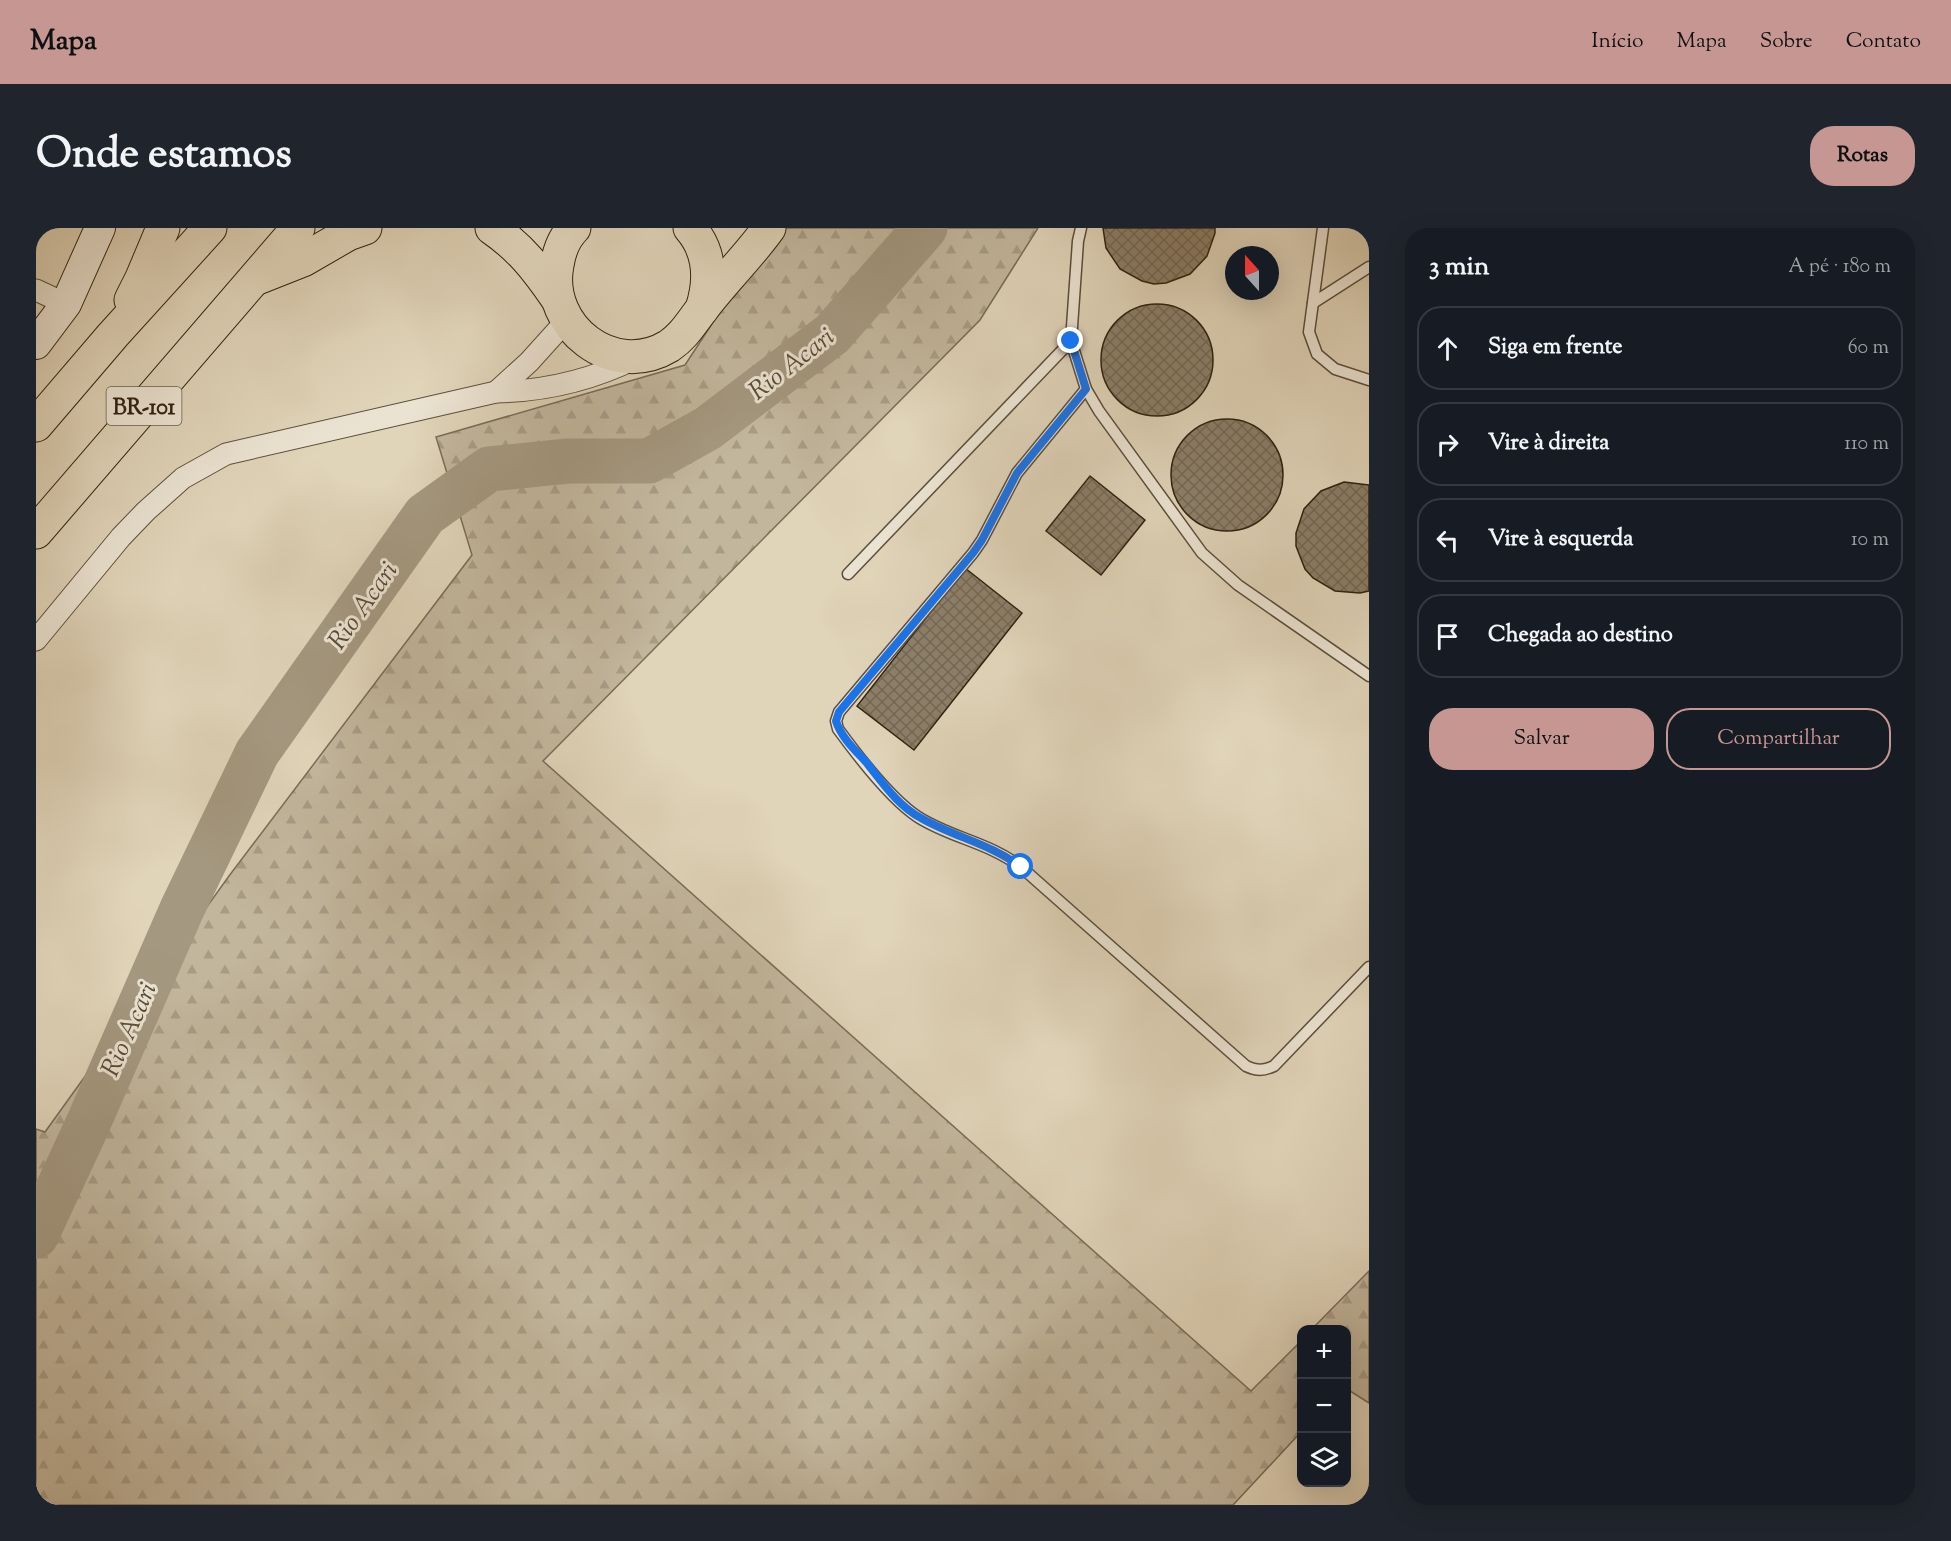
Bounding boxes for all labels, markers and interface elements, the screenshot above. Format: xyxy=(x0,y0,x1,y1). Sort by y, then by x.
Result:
text: Mapa xyxy=(30,22,97,62)
text: Início xyxy=(1592,27,1644,57)
text: Mapa xyxy=(1677,27,1727,57)
text: Sobre xyxy=(1760,27,1813,57)
text: Contato xyxy=(1846,27,1921,57)
text: Onde estamos xyxy=(36,126,292,186)
button: Rotas xyxy=(1810,126,1915,186)
north arrow xyxy=(1225,246,1279,300)
text: 3 min xyxy=(1429,249,1489,286)
text: A pé · 180 m xyxy=(1788,253,1891,282)
water label: Rio Acari xyxy=(742,320,843,410)
route end xyxy=(1057,327,1083,353)
icon: ahead xyxy=(1431,332,1464,365)
text: Siga em frente xyxy=(1488,332,1623,364)
text: 60 m xyxy=(1848,334,1889,363)
road number: BR-101 xyxy=(106,387,182,425)
icon: right xyxy=(1431,428,1464,461)
text: Vire à direita xyxy=(1488,428,1610,460)
text: 110 m xyxy=(1844,430,1889,459)
icon: left xyxy=(1431,524,1464,557)
text: Vire à esquerda xyxy=(1488,524,1633,556)
text: 10 m xyxy=(1851,526,1889,555)
water label: Rio Acari xyxy=(320,555,408,658)
icon: arrive xyxy=(1431,620,1464,653)
text: Chegada ao destino xyxy=(1488,620,1673,652)
button: Salvar xyxy=(1429,708,1654,770)
button: Compartilhar xyxy=(1666,708,1891,770)
route start xyxy=(1007,853,1033,879)
water label: Rio Acari xyxy=(93,977,167,1083)
map controls xyxy=(1297,1325,1351,1487)
button: + xyxy=(1297,1325,1351,1379)
button: − xyxy=(1297,1379,1351,1433)
button: layers xyxy=(1297,1433,1351,1487)

